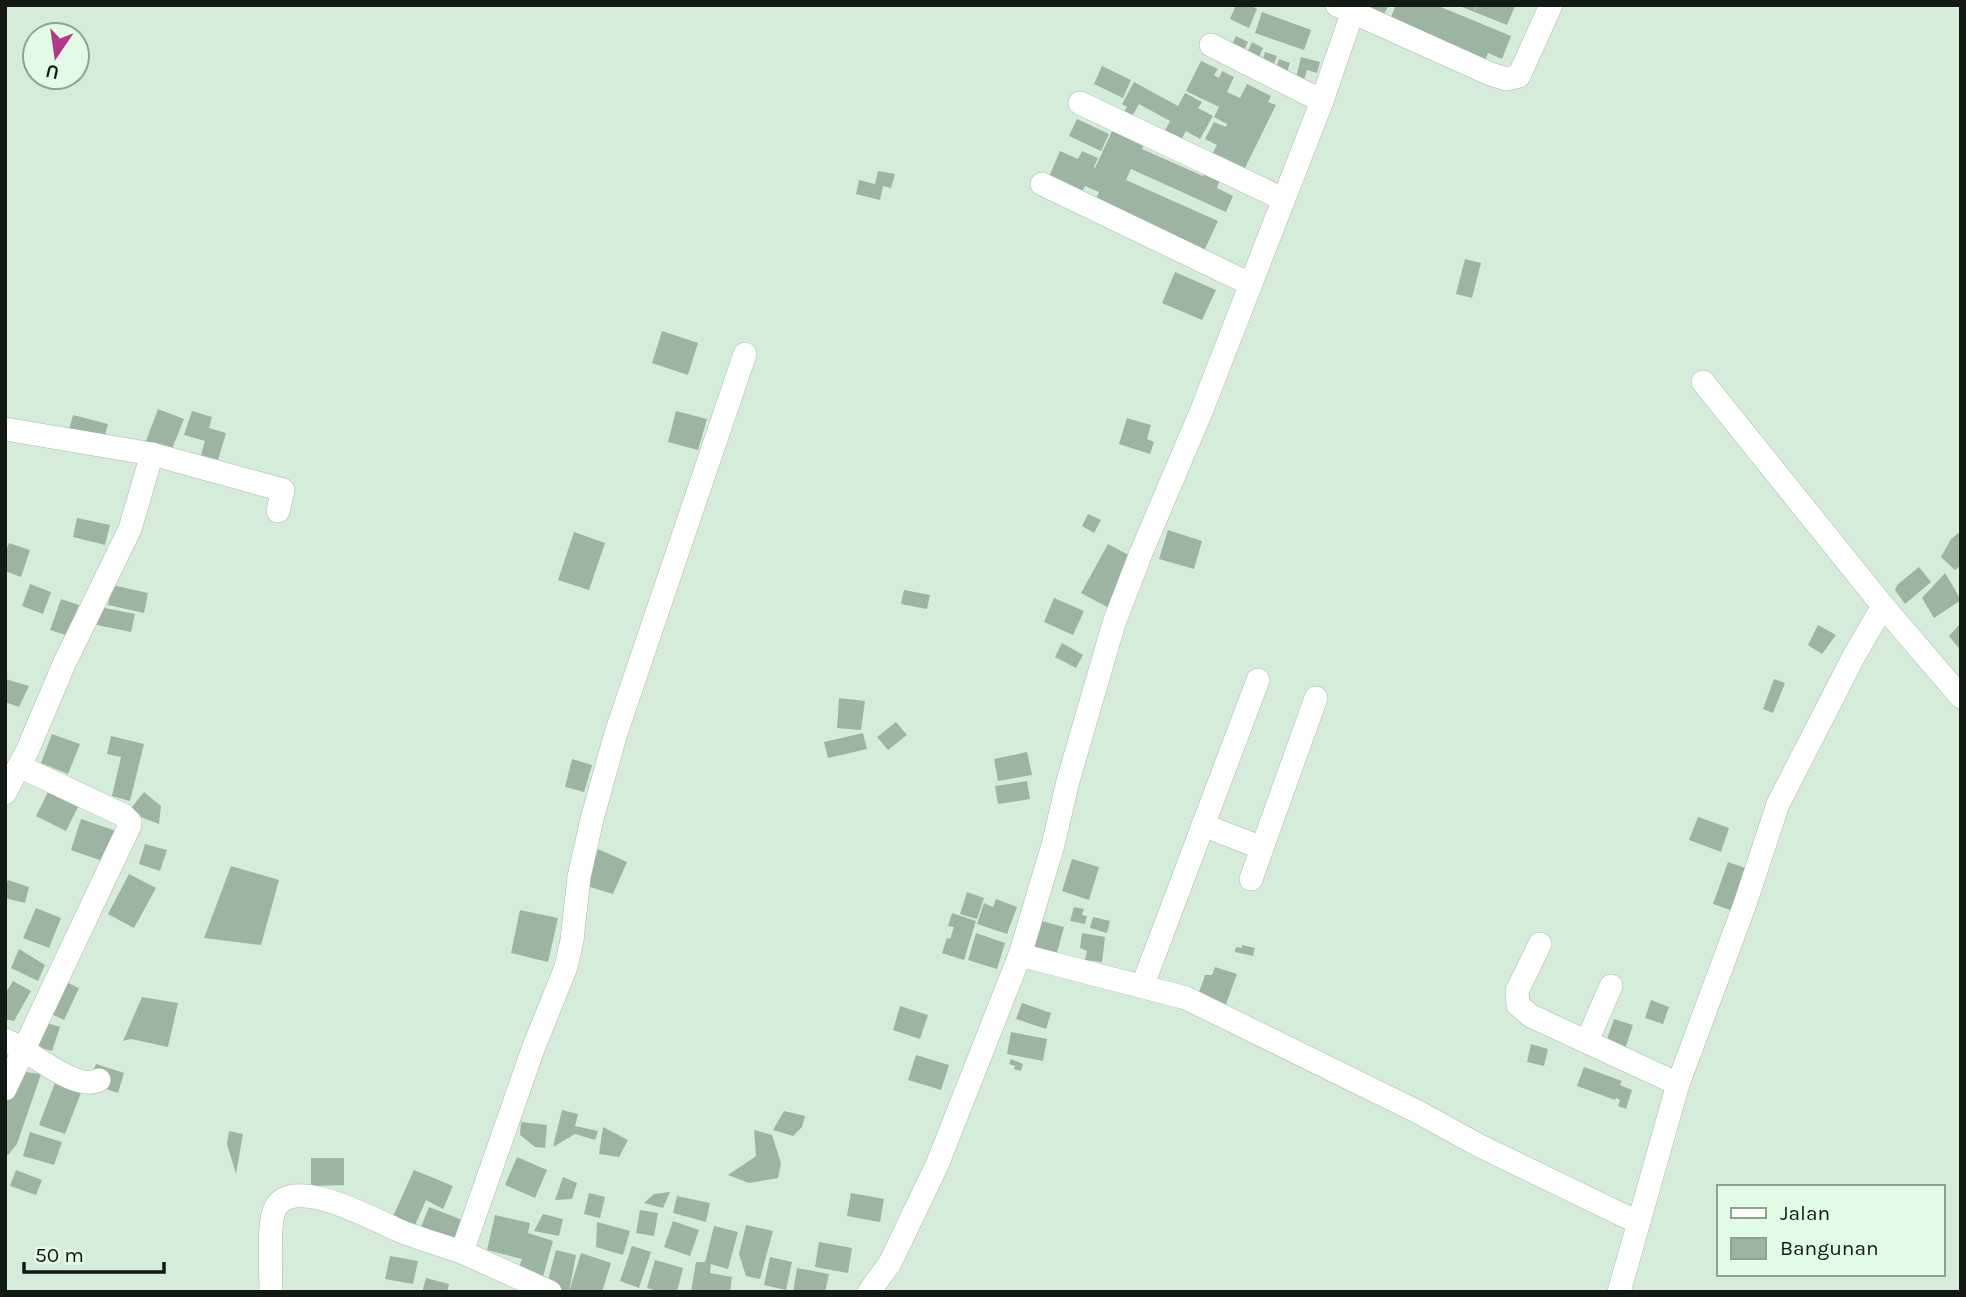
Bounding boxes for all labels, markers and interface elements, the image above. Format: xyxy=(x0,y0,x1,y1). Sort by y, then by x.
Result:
north arrow xyxy=(21,21,91,91)
text: U xyxy=(44,59,61,84)
legend xyxy=(1717,1185,1945,1276)
text: Jalan xyxy=(1780,1201,1830,1225)
scale bar xyxy=(24,1230,164,1274)
text: Bangunan xyxy=(1780,1236,1879,1260)
text: 50 m xyxy=(35,1243,84,1267)

